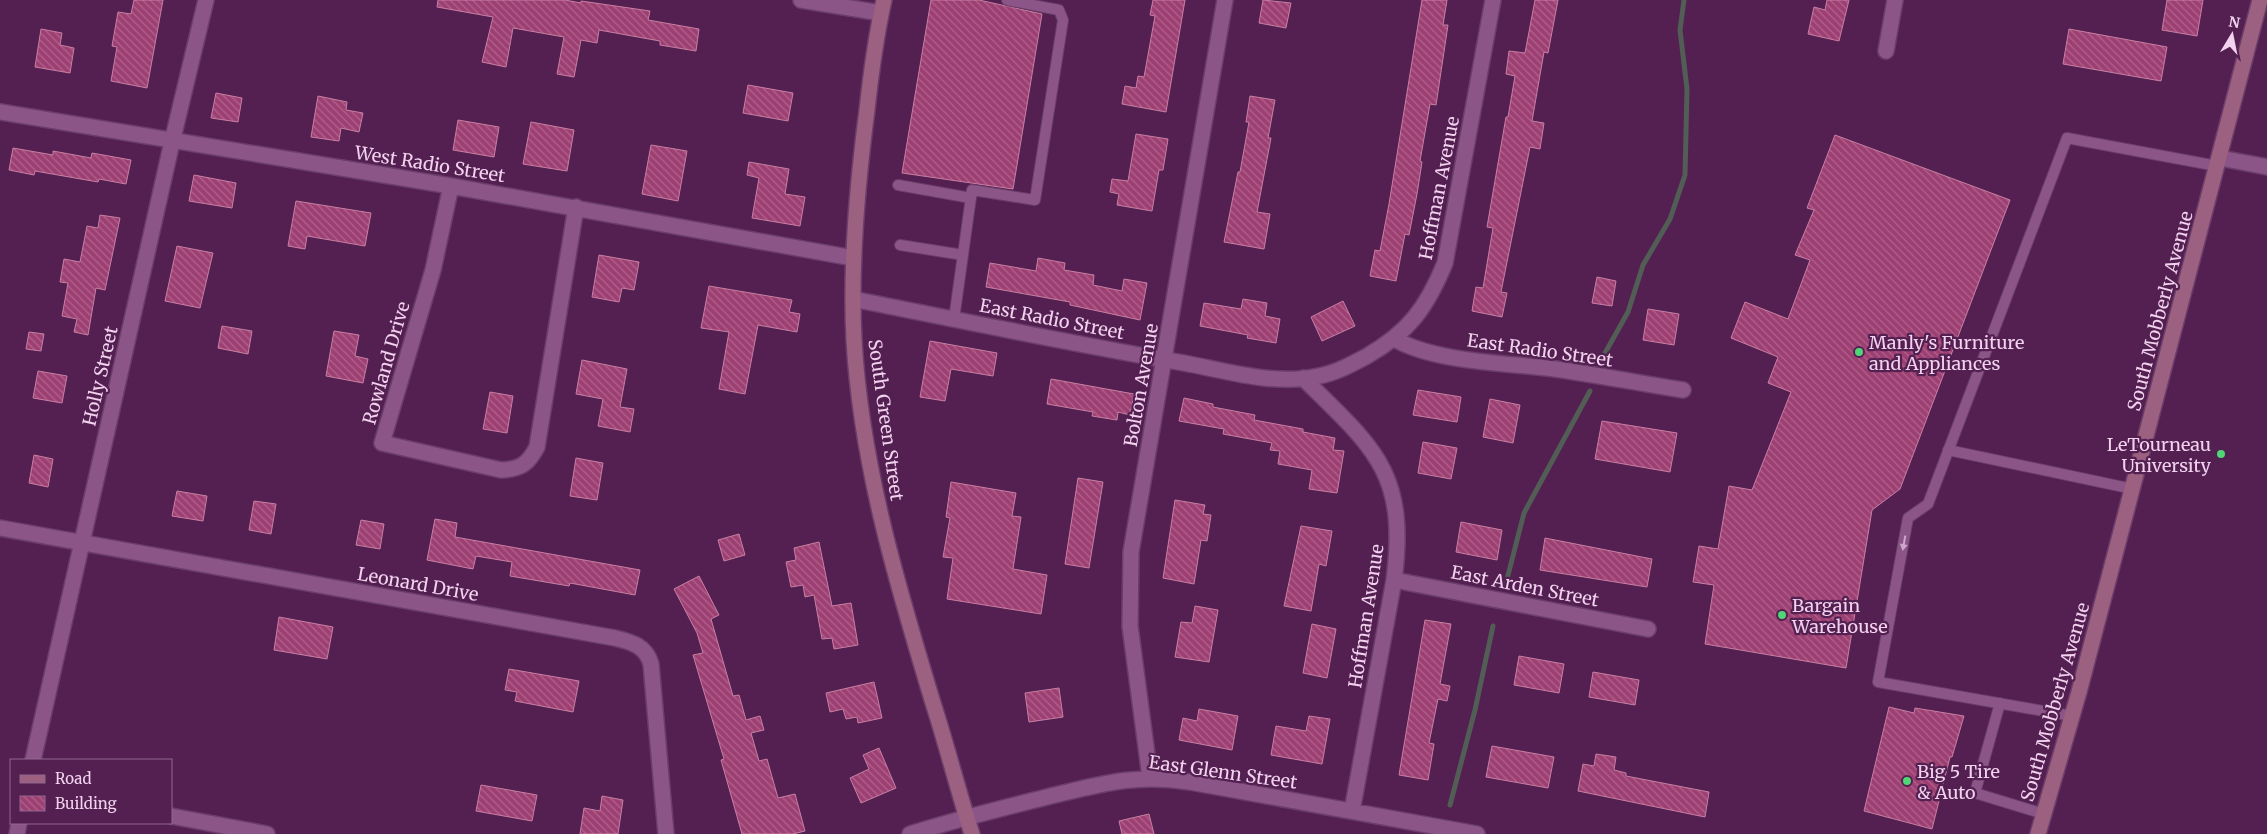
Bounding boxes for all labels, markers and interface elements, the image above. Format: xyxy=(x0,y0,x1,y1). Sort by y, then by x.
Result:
north arrow xyxy=(2207,10,2257,60)
text: N xyxy=(2227,12,2241,32)
street label: Hoffman Avenue xyxy=(1414,114,1464,262)
street label: West Radio Street xyxy=(352,141,507,187)
street label: South Mobberly Avenue xyxy=(2122,209,2198,413)
street label: East Radio Street xyxy=(978,294,1126,344)
street label: Rowland Drive xyxy=(357,299,415,427)
street label: Bolton Avenue xyxy=(1119,322,1163,448)
street label: Holly Street xyxy=(77,324,123,428)
street label: East Radio Street xyxy=(1466,328,1614,372)
place label: Manly's Furniture and Appliances xyxy=(1869,331,2024,375)
street label: South Green Street xyxy=(863,338,909,502)
marker: Manly's Furniture and Appliances xyxy=(1853,346,1865,358)
place label: LeTourneau University xyxy=(2107,433,2212,477)
marker: LeTourneau University xyxy=(2215,448,2227,460)
one-way arrow xyxy=(1899,535,1907,551)
street label: Hoffman Avenue xyxy=(1343,542,1389,690)
street label: East Arden Street xyxy=(1449,560,1601,612)
street label: Leonard Drive xyxy=(356,562,480,606)
place label: Bargain Warehouse xyxy=(1791,594,1888,638)
street label: South Mobberly Avenue xyxy=(2016,600,2094,804)
marker: Bargain Warehouse xyxy=(1776,609,1788,621)
street label: East Glenn Street xyxy=(1147,750,1299,794)
legend xyxy=(10,759,172,824)
place label: Big 5 Tire & Auto xyxy=(1917,760,2000,804)
text: Road xyxy=(55,769,91,788)
marker: Big 5 Tire & Auto xyxy=(1901,775,1913,787)
text: Building xyxy=(55,794,117,813)

